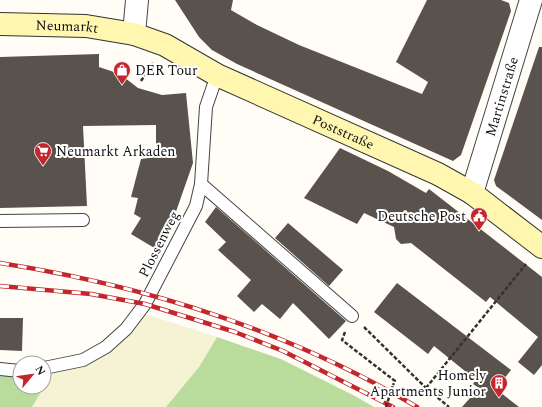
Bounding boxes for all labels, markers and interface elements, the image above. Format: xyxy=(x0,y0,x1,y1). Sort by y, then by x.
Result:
street label: Neumarkt xyxy=(35,14,100,38)
street label: Martinstraße xyxy=(479,54,524,139)
shop icon: DER Tour xyxy=(112,60,132,85)
place label: DER Tour xyxy=(135,60,198,81)
street label: Poststraße xyxy=(309,109,378,155)
supermarket icon: Neumarkt Arkaden xyxy=(33,141,53,166)
place label: Neumarkt Arkaden xyxy=(56,141,175,162)
place label: Deutsche Post xyxy=(377,206,466,227)
public building icon: Deutsche Post xyxy=(469,206,489,231)
street label: Plossenweg xyxy=(133,207,185,281)
north arrow xyxy=(12,355,52,395)
text: N xyxy=(31,362,50,378)
place label: Homely Apartments Junior xyxy=(370,365,487,402)
building icon: Homely Apartments Junior xyxy=(489,373,509,398)

